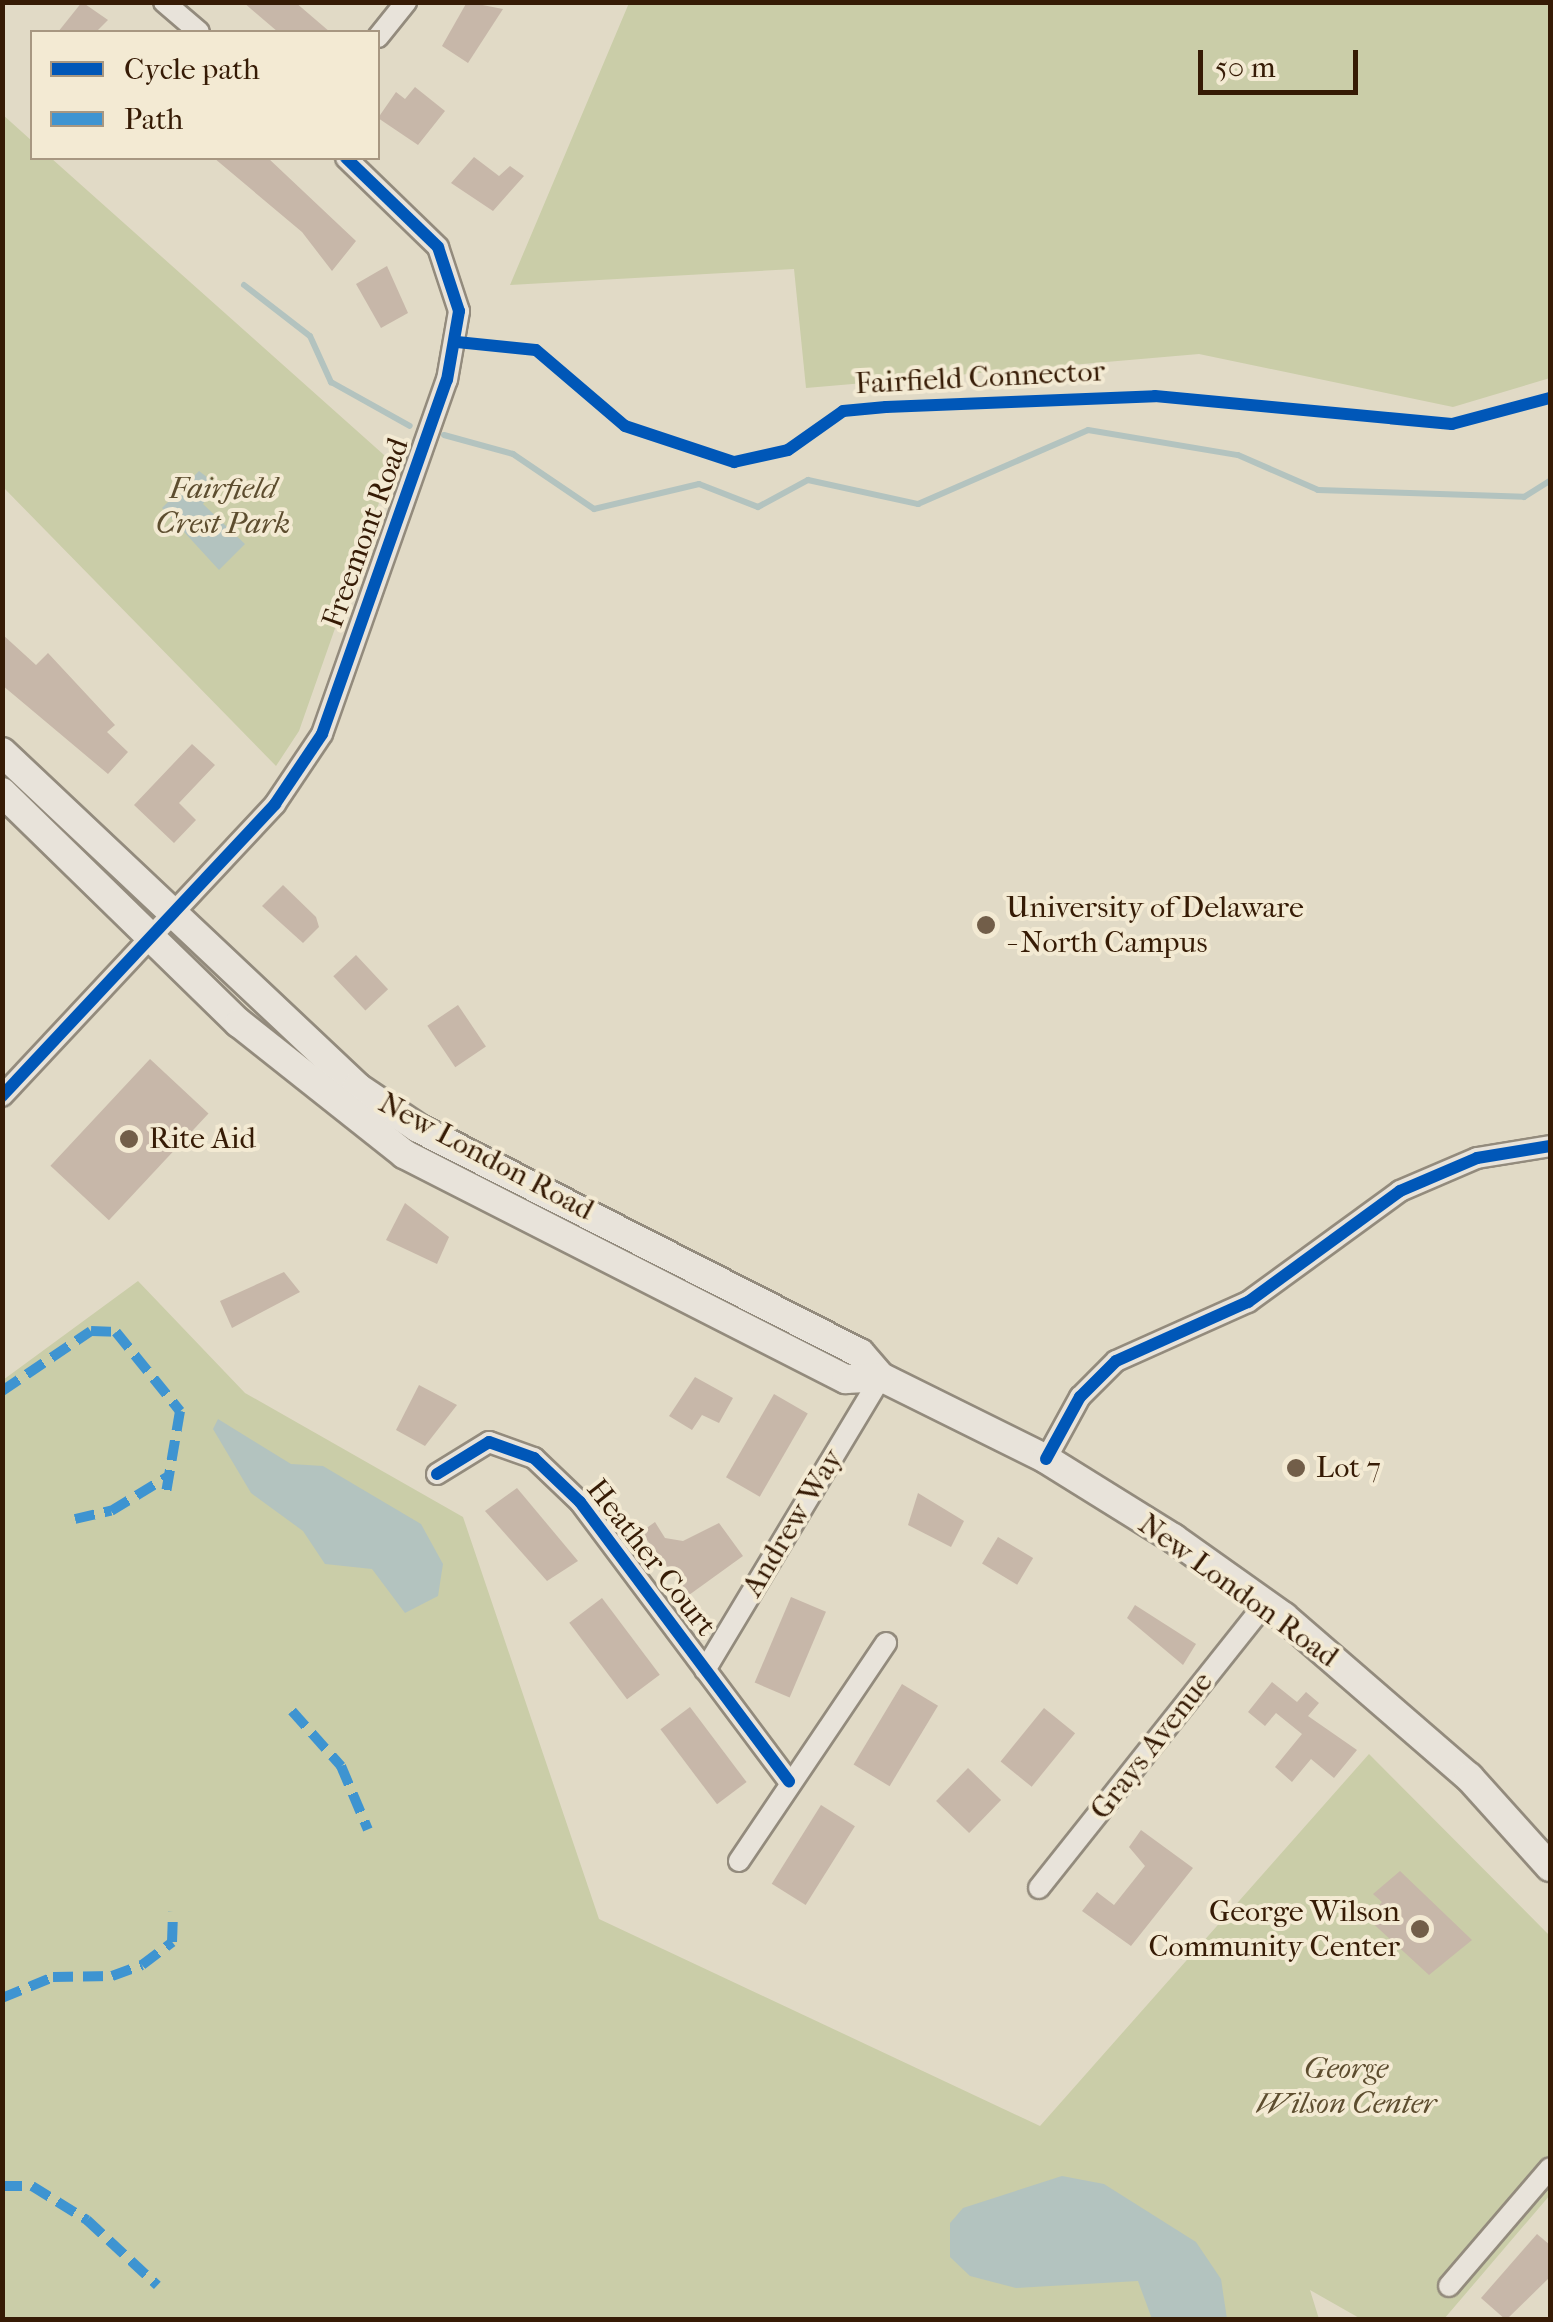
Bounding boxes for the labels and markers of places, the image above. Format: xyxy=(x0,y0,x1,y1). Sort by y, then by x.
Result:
place label: University of Delaware - North Campus xyxy=(1006,890,1304,960)
marker: University of Delaware - North Campus xyxy=(975,914,997,936)
place label: Rite Aid xyxy=(149,1121,256,1157)
marker: Rite Aid xyxy=(118,1128,140,1150)
place label: Lot 7 xyxy=(1316,1450,1381,1486)
marker: Lot 7 xyxy=(1285,1457,1307,1479)
place label: George Wilson Community Center xyxy=(1148,1894,1400,1964)
marker: George Wilson Community Center xyxy=(1409,1918,1431,1940)

